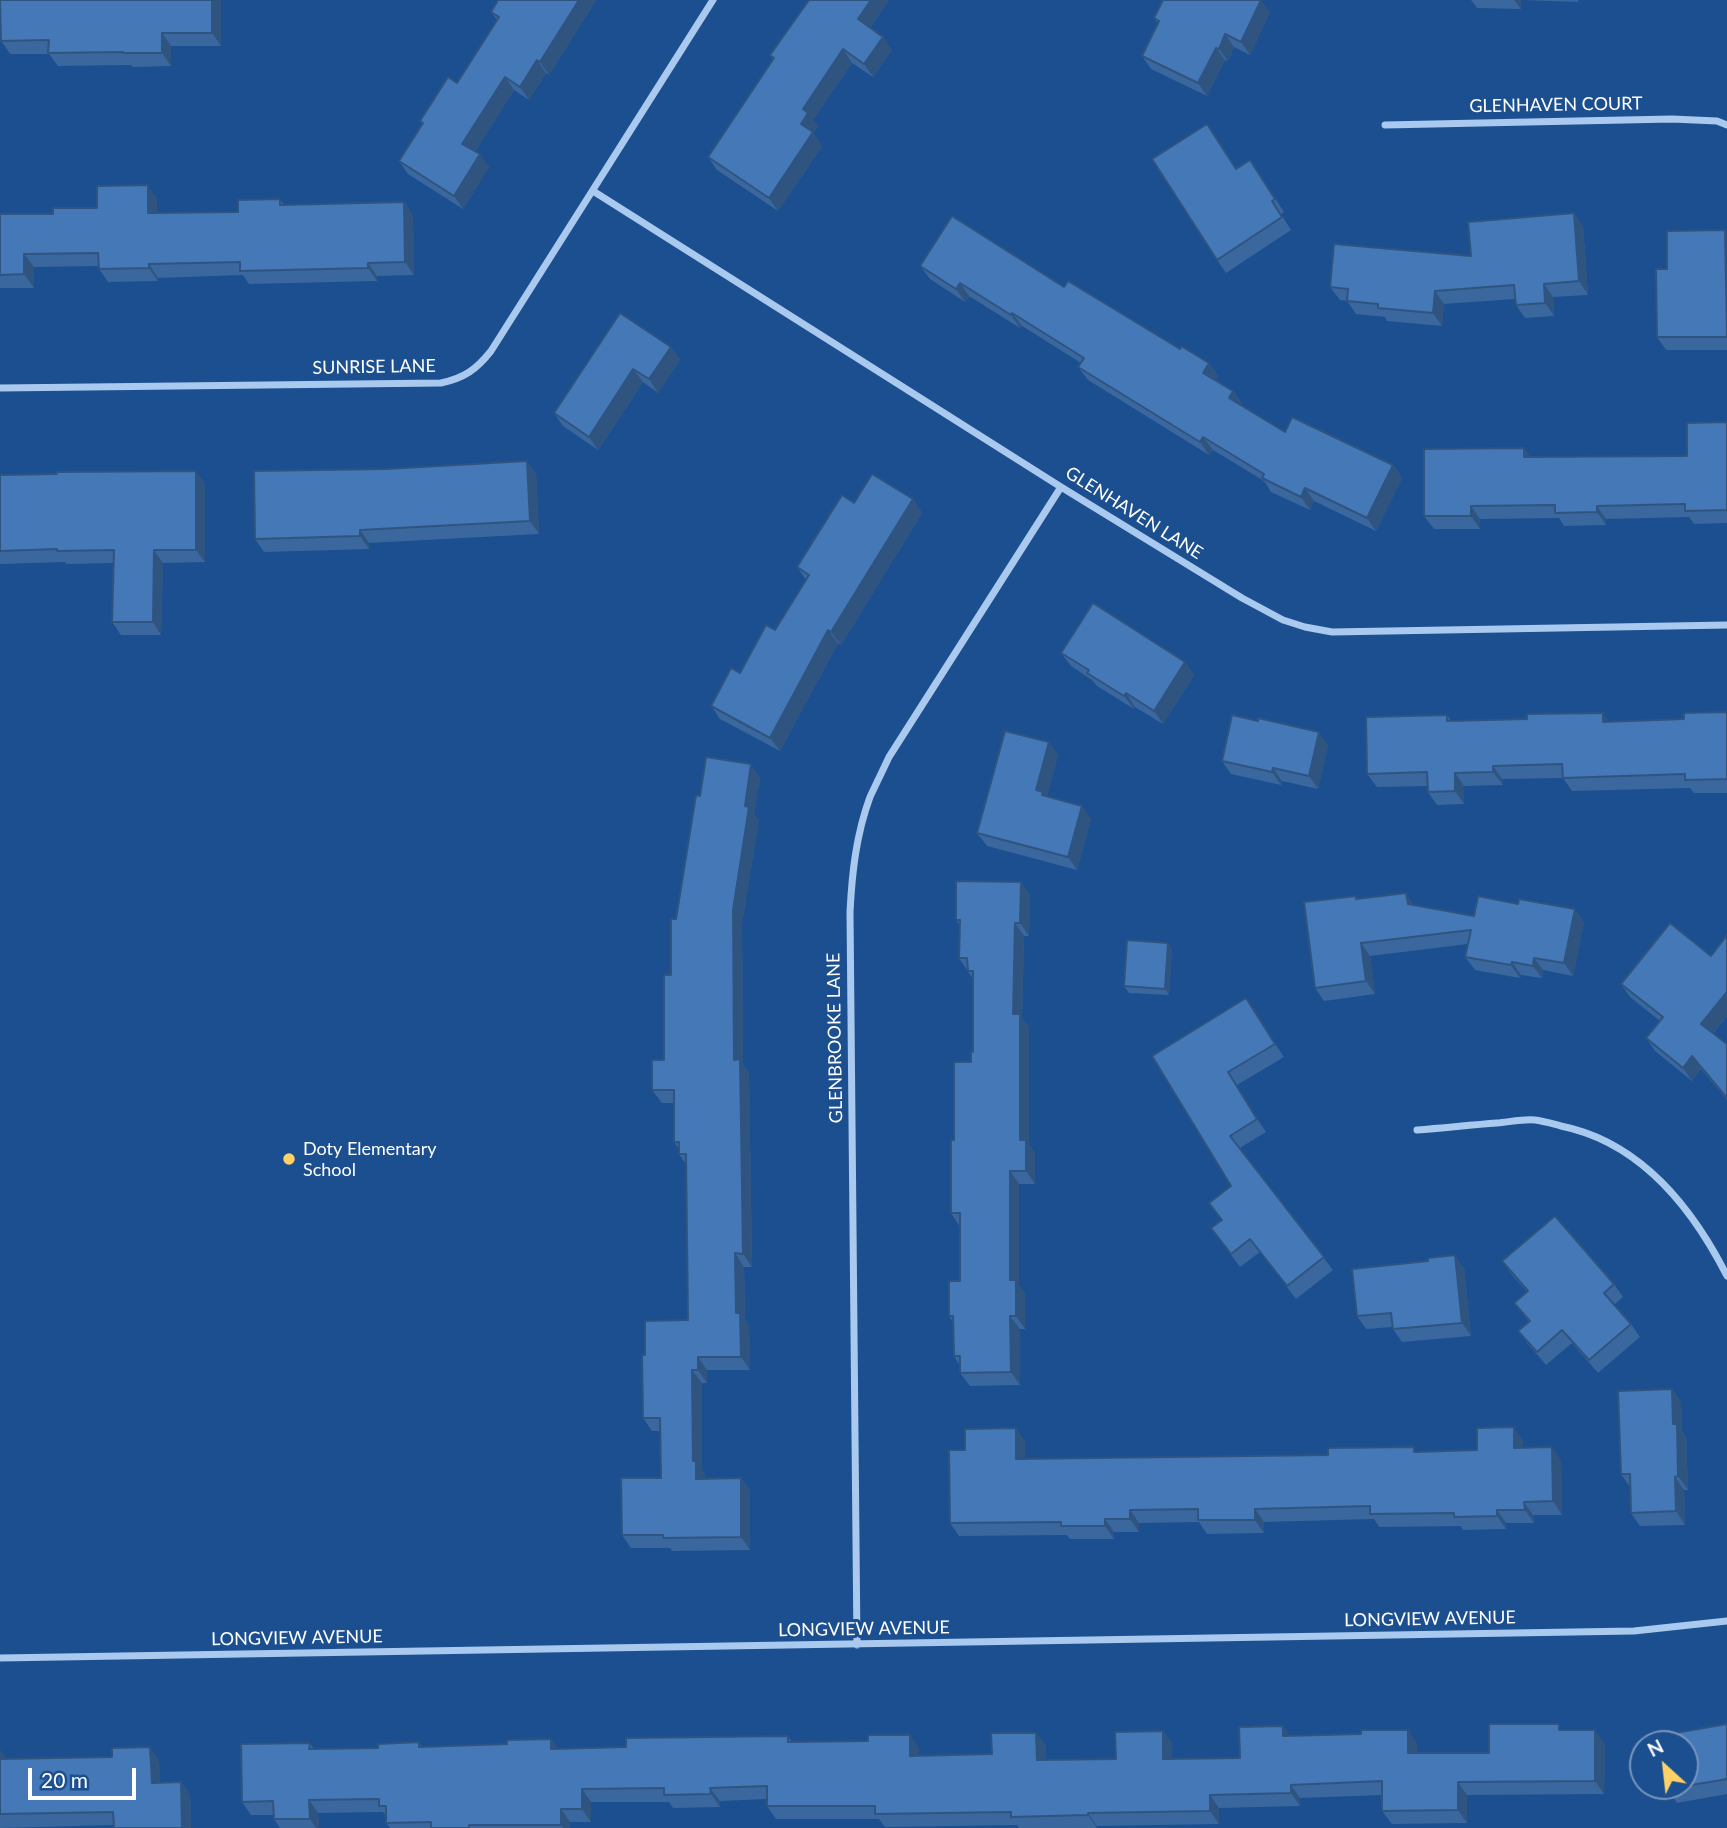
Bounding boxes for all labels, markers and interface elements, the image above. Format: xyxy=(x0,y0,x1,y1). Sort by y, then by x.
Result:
street label: GLENHAVEN COURT xyxy=(1469,93,1643,117)
street label: SUNRISE LANE xyxy=(312,355,436,379)
street label: GLENHAVEN LANE xyxy=(1061,462,1207,564)
street label: GLENBROOKE LANE xyxy=(823,953,847,1123)
place label: Doty Elementary School xyxy=(303,1138,436,1180)
marker: Doty Elementary School xyxy=(281,1151,297,1167)
street label: LONGVIEW AVENUE xyxy=(1344,1607,1516,1631)
street label: LONGVIEW AVENUE xyxy=(778,1617,950,1641)
street label: LONGVIEW AVENUE xyxy=(211,1626,383,1650)
north arrow xyxy=(1629,1730,1699,1800)
text: N xyxy=(1643,1734,1667,1761)
scale bar xyxy=(32,1755,140,1799)
text: 20 m xyxy=(41,1767,88,1792)

